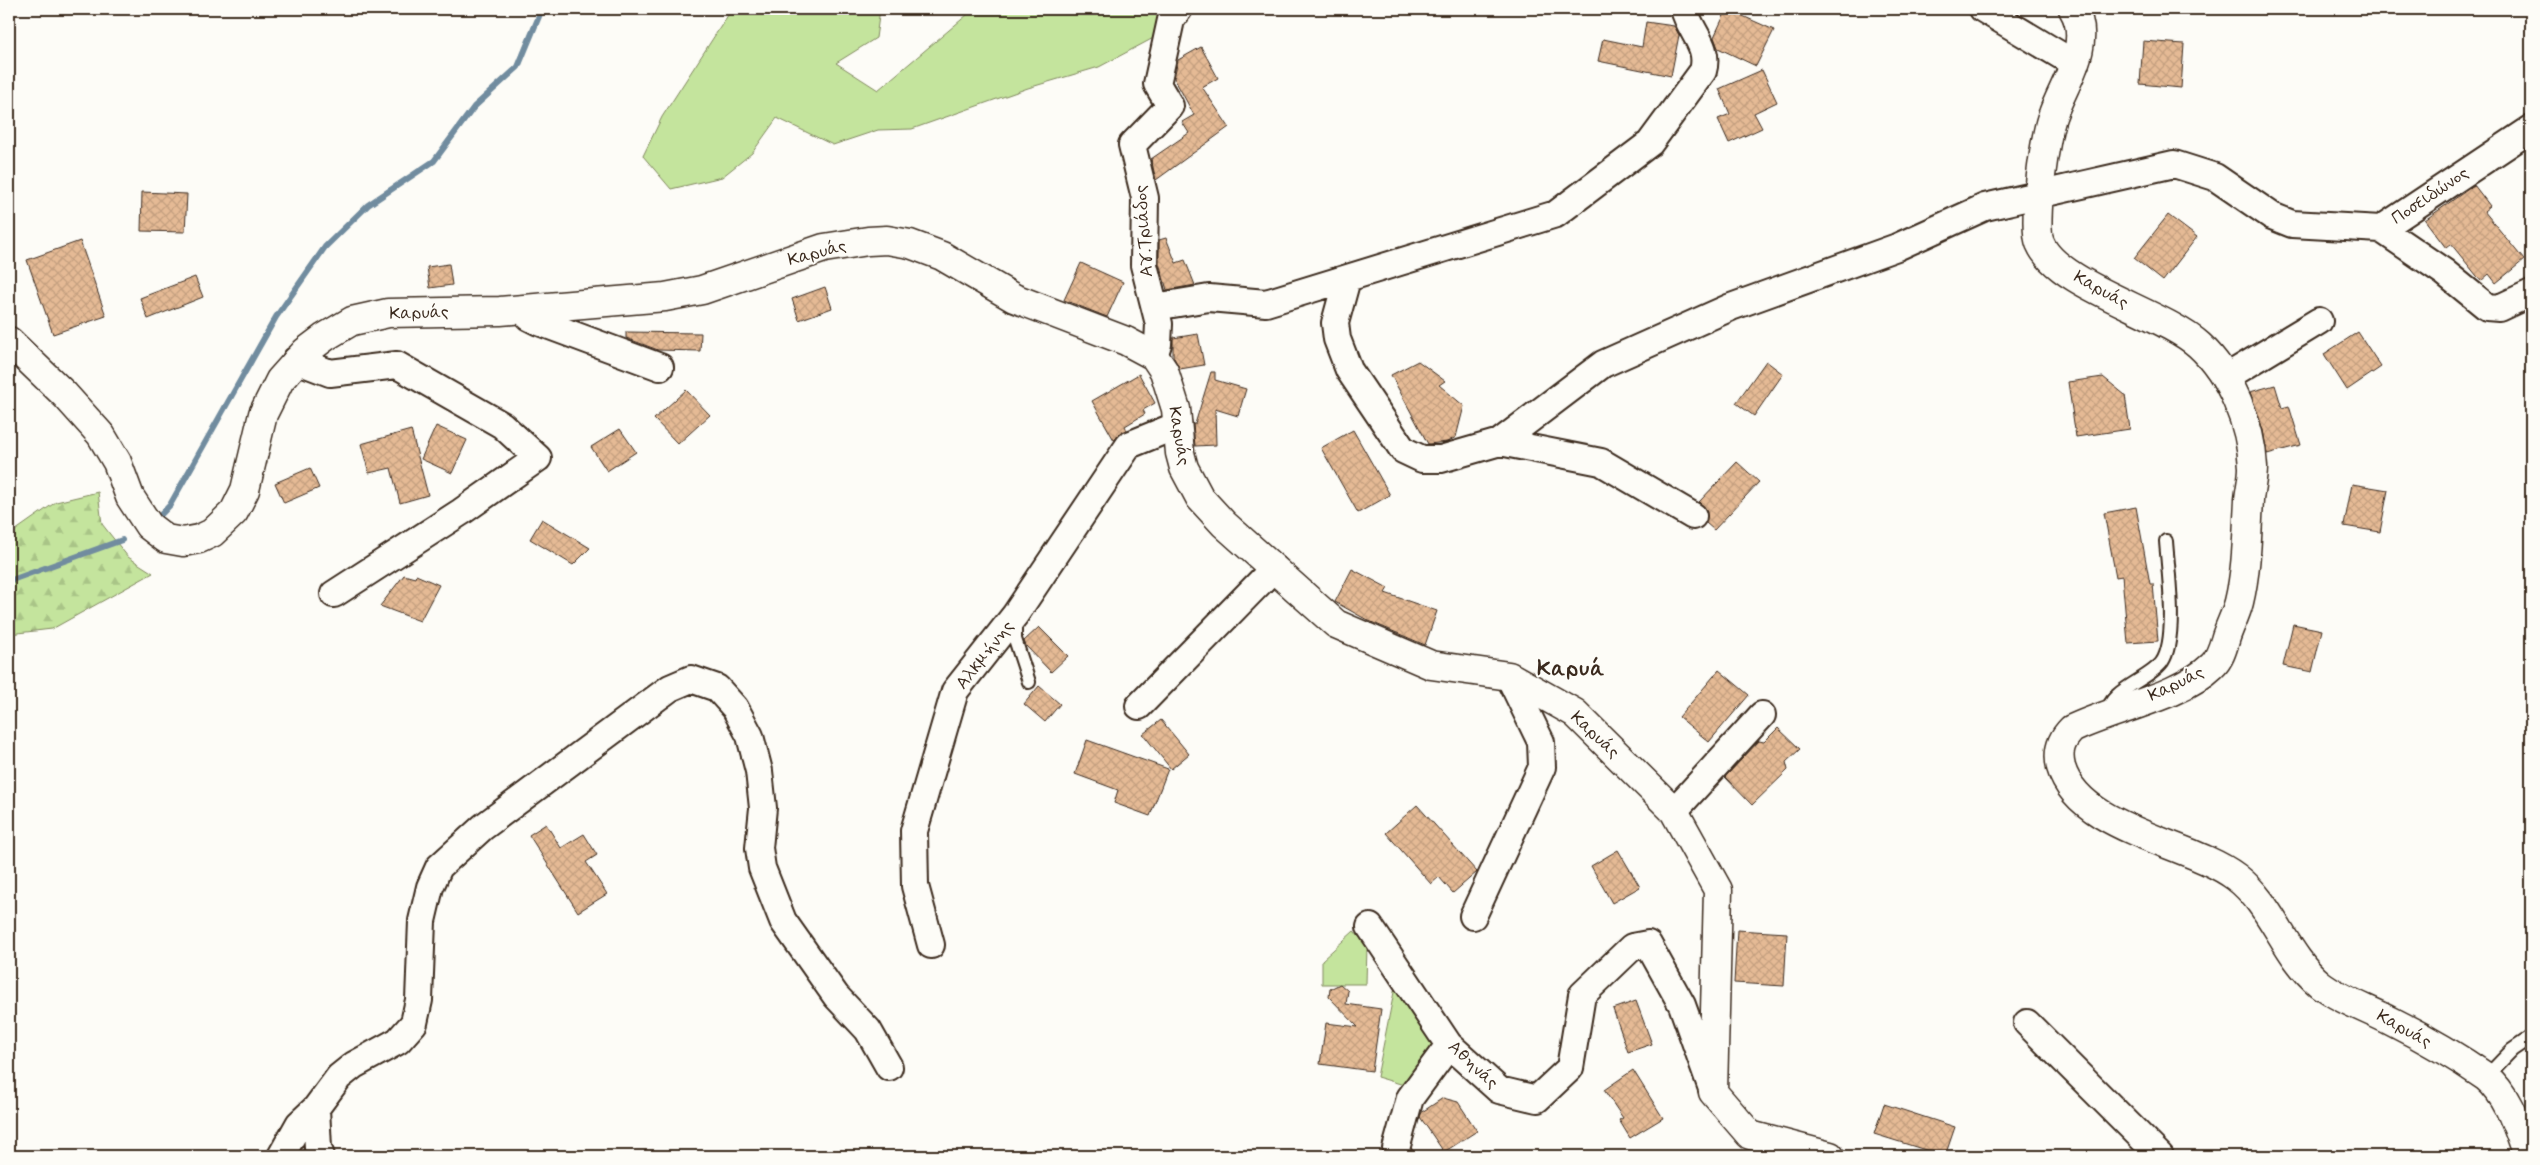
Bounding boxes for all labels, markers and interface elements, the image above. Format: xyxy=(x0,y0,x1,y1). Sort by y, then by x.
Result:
street label: Ποσειδώνος xyxy=(2387,161,2473,231)
street label: Αγ.Τριάδος xyxy=(1129,184,1159,278)
street label: Καρυάς xyxy=(785,234,849,272)
street label: Καρυάς xyxy=(2069,265,2133,315)
street label: Καρυάς xyxy=(389,300,449,326)
street label: Καρυάς xyxy=(1162,405,1196,468)
street label: Αλκμήνης xyxy=(950,615,1020,694)
district label: Καρυά xyxy=(1537,655,1605,683)
street label: Καρυάς xyxy=(2144,660,2208,708)
street label: Καρυάς xyxy=(1565,706,1625,764)
street label: Καρυάς xyxy=(2372,1004,2436,1054)
street label: Αθηνάς xyxy=(1443,1035,1504,1095)

